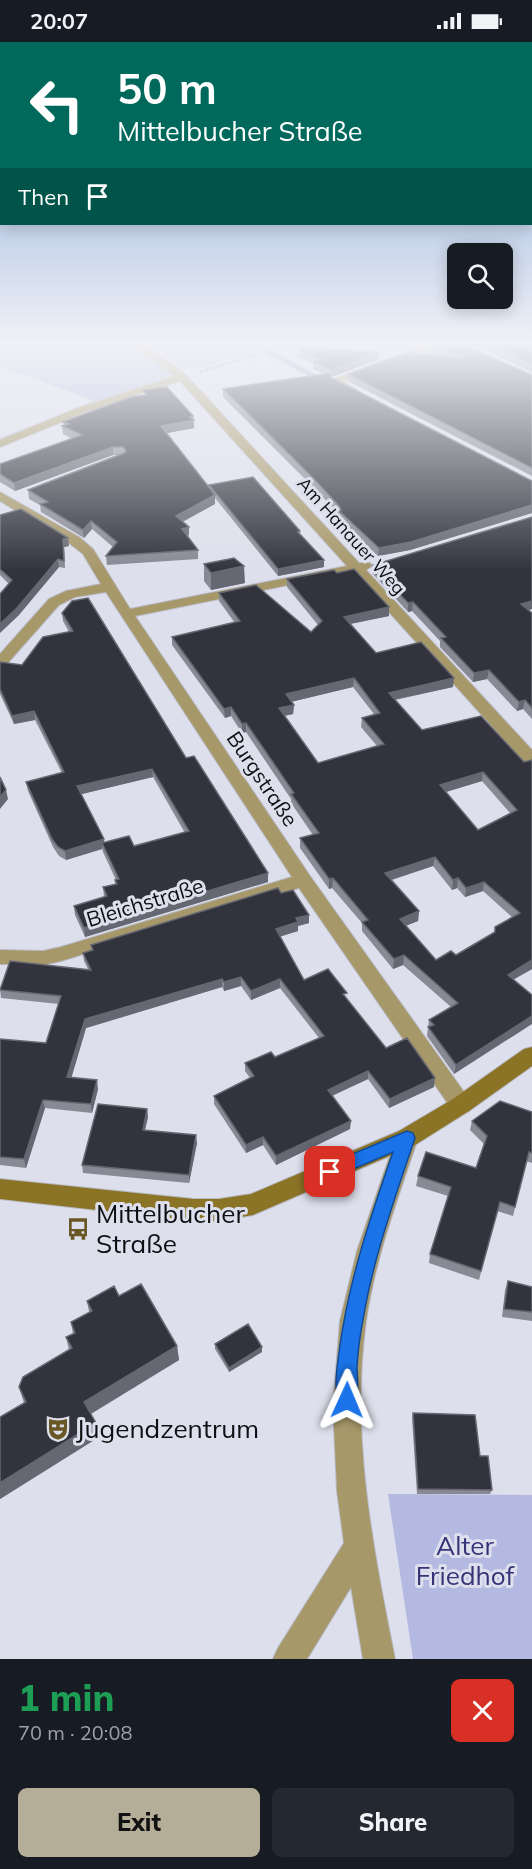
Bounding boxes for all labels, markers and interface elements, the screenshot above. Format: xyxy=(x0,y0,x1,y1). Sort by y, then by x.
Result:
text: 20:07 xyxy=(30,7,88,35)
text: 50 m xyxy=(117,62,217,115)
icon: left xyxy=(18,66,96,144)
text: Mittelbucher Straße xyxy=(117,114,363,148)
icon: arrive xyxy=(81,180,114,213)
text: Then xyxy=(18,183,69,211)
map controls xyxy=(447,243,513,309)
button: search xyxy=(447,243,513,309)
street label: Am Hanauer Weg xyxy=(292,472,410,599)
street label: Burgstraße xyxy=(222,726,304,831)
street label: Bleichstraße xyxy=(83,872,206,932)
pin xyxy=(304,1146,355,1197)
icon: arrive xyxy=(313,1155,346,1188)
place label: Mittelbucher Straße xyxy=(96,1197,245,1260)
bus stop icon: Mittelbucher Straße xyxy=(65,1216,91,1242)
position arrow xyxy=(315,1368,379,1432)
place label: Jugendzentrum xyxy=(76,1412,259,1445)
theatre icon: Jugendzentrum xyxy=(45,1416,71,1442)
park label: Alter Friedhof xyxy=(416,1529,515,1592)
text: 1 min xyxy=(18,1675,114,1720)
button: close xyxy=(451,1679,514,1742)
text: 70 m · 20:08 xyxy=(18,1720,132,1745)
button: Exit xyxy=(18,1788,260,1857)
button: Share xyxy=(272,1788,514,1857)

